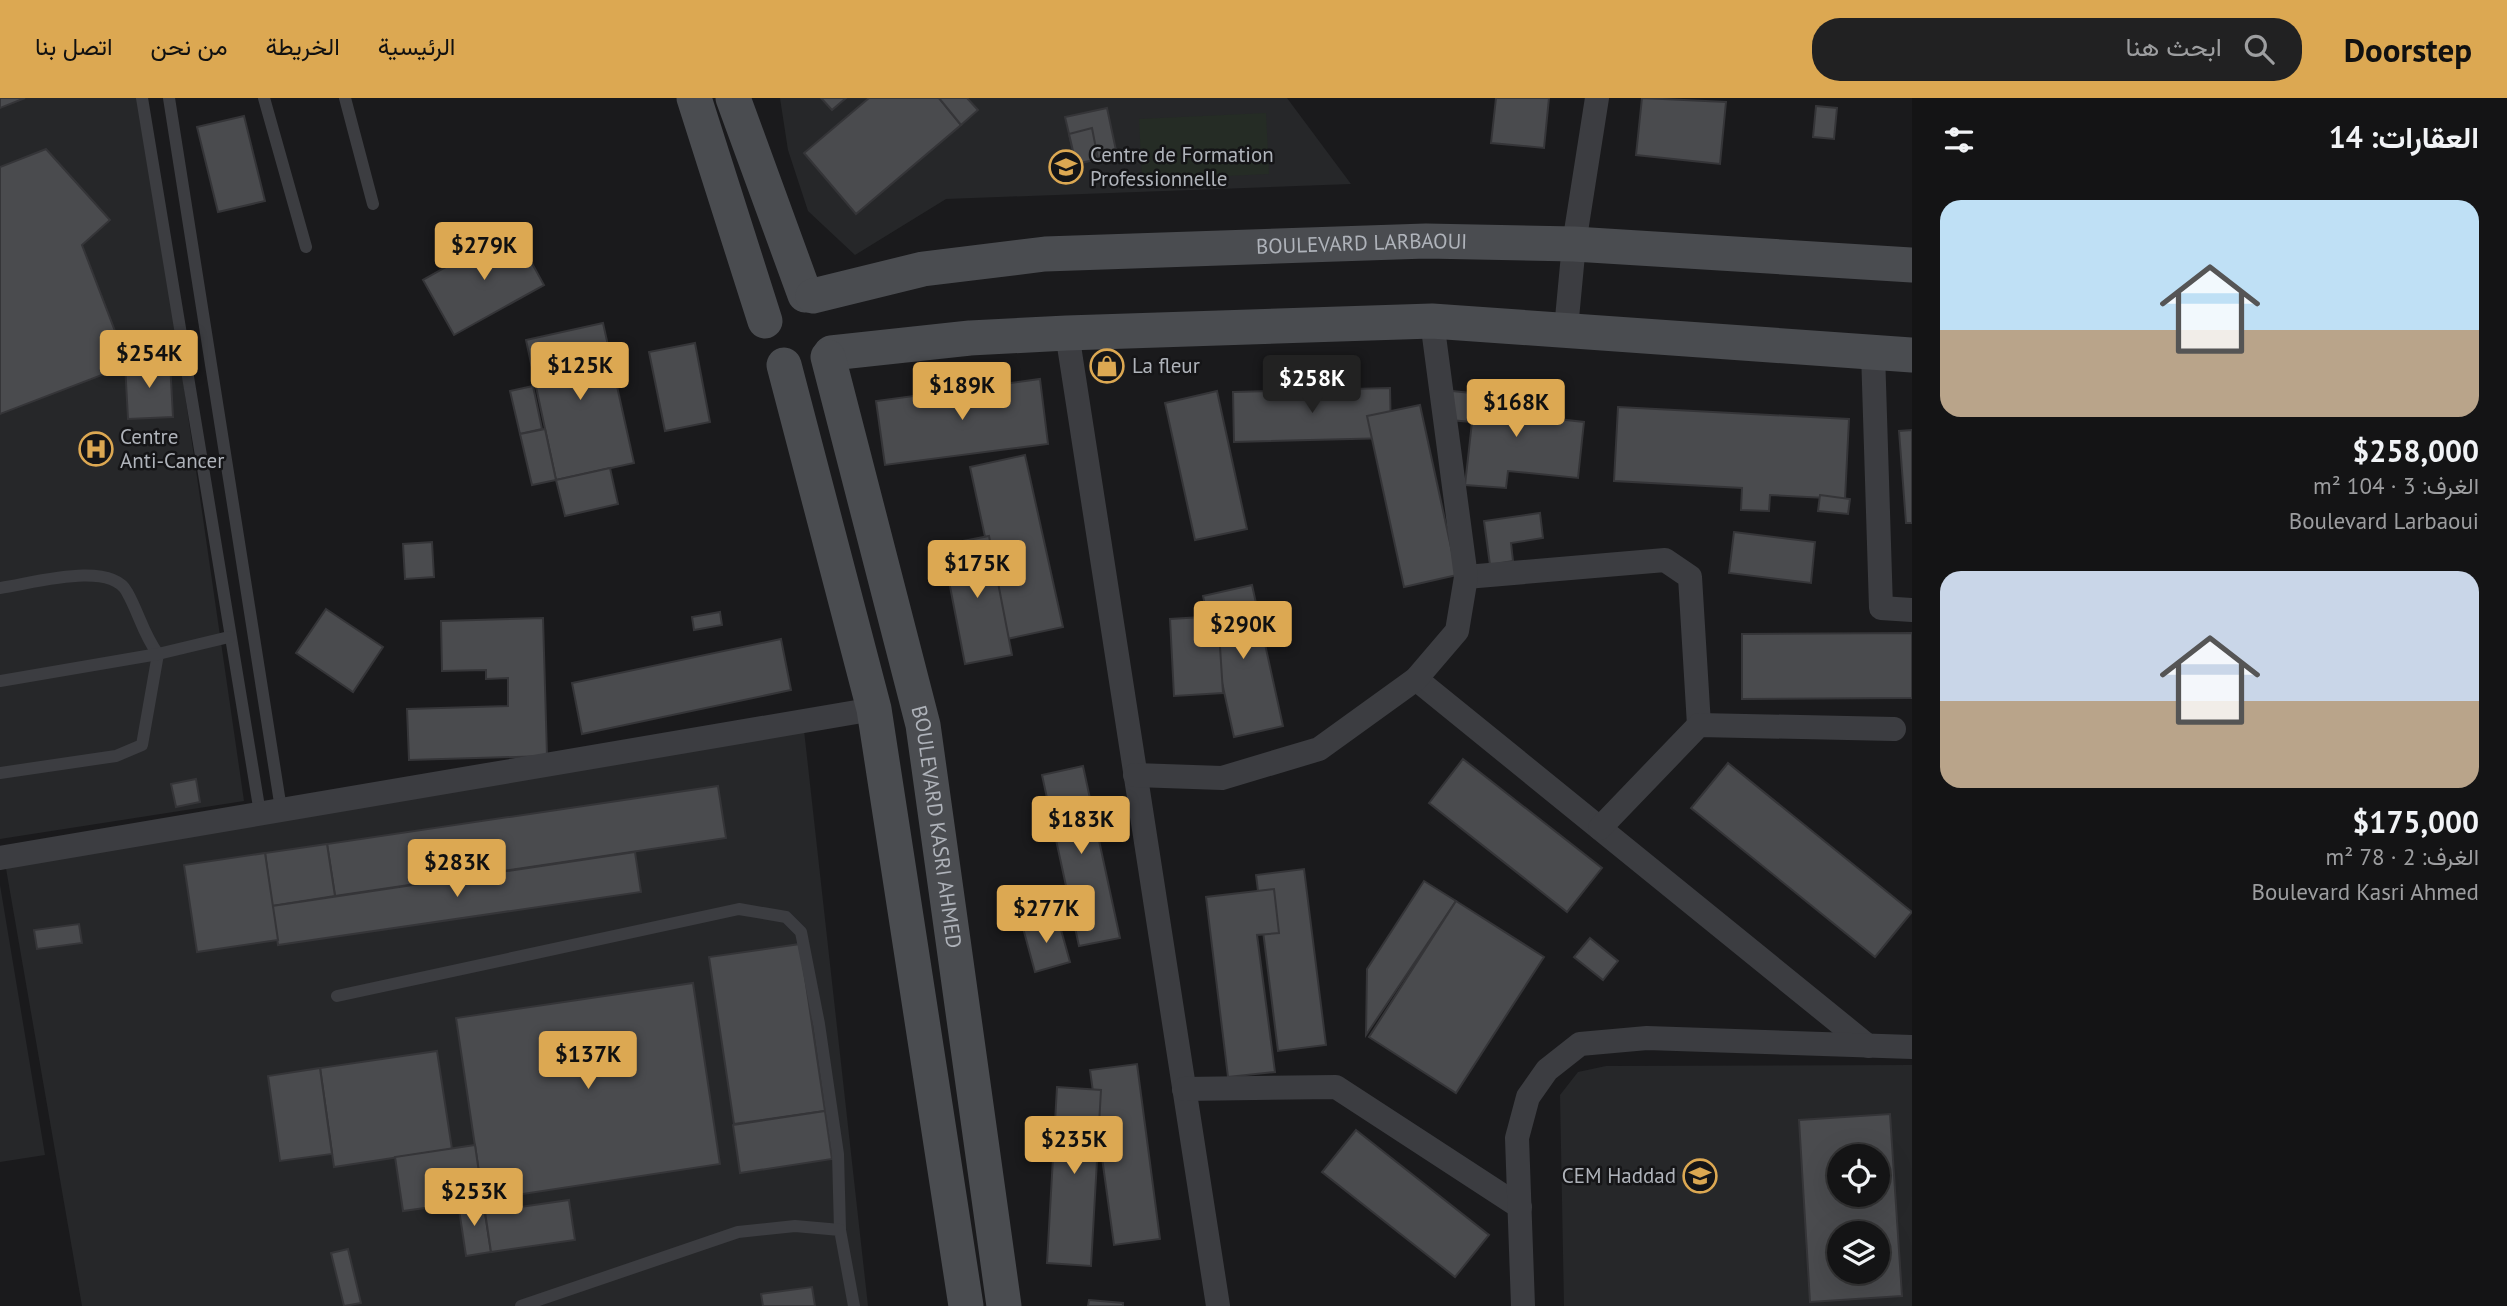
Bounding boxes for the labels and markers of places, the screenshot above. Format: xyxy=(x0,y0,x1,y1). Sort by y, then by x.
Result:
place label: Centre de Formation Professionnelle xyxy=(1090,141,1274,192)
school or university icon: Centre de Formation Professionnelle xyxy=(1047,148,1085,186)
pin: $279K xyxy=(435,222,533,282)
pin: $254K xyxy=(100,330,198,390)
pin: $125K xyxy=(531,342,629,402)
shop icon: La fleur xyxy=(1088,347,1126,385)
place label: La fleur xyxy=(1132,352,1200,379)
pin: $258K xyxy=(1263,356,1361,415)
pin: $189K xyxy=(913,362,1011,422)
pin: $168K xyxy=(1467,380,1565,439)
place label: Centre Anti-Cancer xyxy=(120,423,224,474)
hospital icon: Centre Anti-Cancer xyxy=(77,430,115,468)
pin: $175K xyxy=(928,540,1026,600)
pin: $290K xyxy=(1194,602,1292,661)
pin: $183K xyxy=(1032,796,1130,856)
pin: $283K xyxy=(408,840,506,899)
pin: $277K xyxy=(997,886,1095,945)
pin: $137K xyxy=(539,1032,637,1091)
pin: $235K xyxy=(1025,1116,1123,1176)
school or university icon: CEM Haddad xyxy=(1681,1157,1719,1195)
place label: CEM Haddad xyxy=(1562,1162,1676,1189)
pin: $253K xyxy=(425,1168,523,1228)

